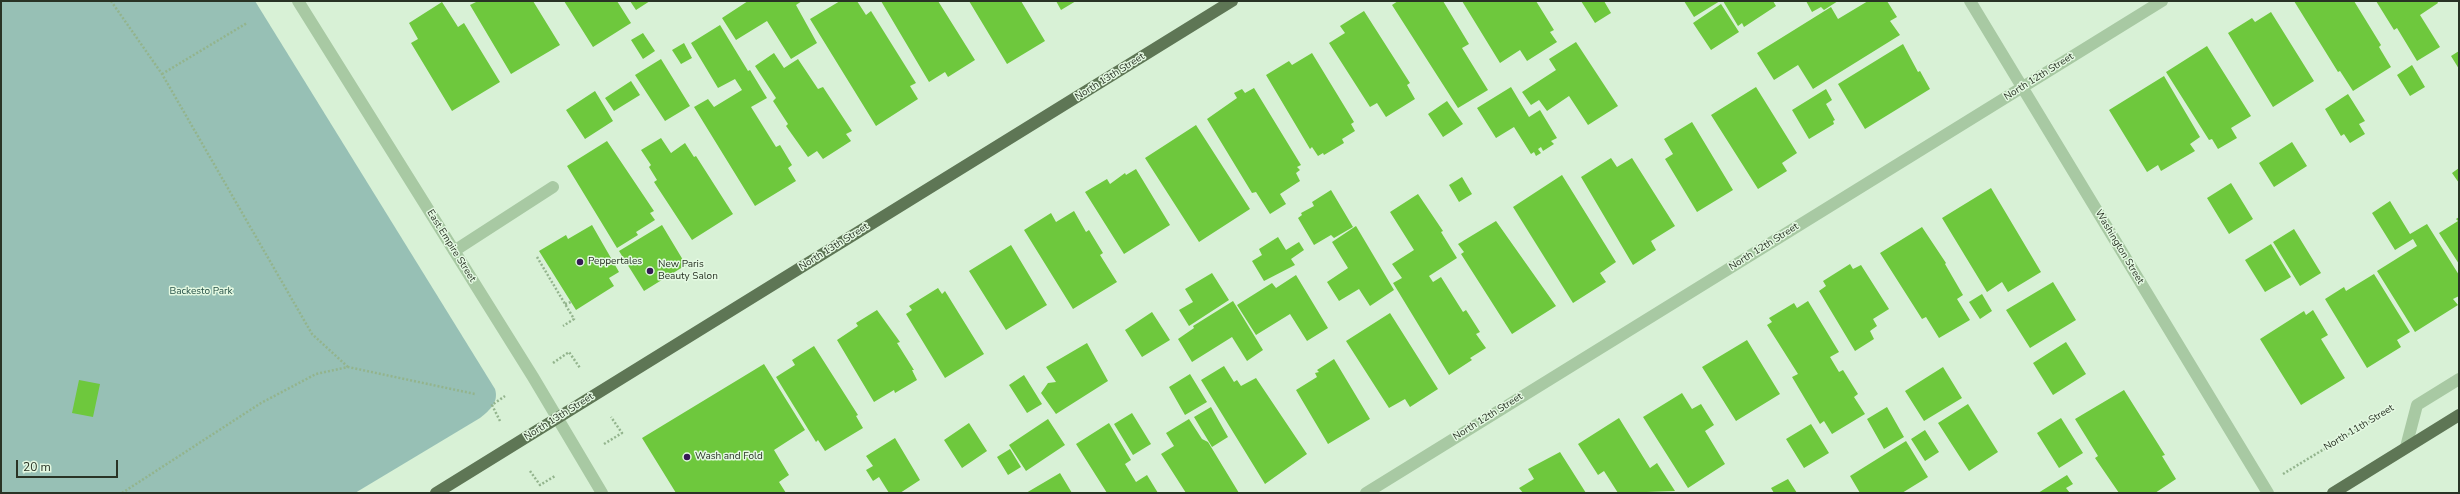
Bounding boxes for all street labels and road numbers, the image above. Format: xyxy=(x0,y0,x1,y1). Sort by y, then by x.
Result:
street label: North 13th Street xyxy=(1073,51,1147,103)
street label: North 12th Street xyxy=(2002,51,2076,103)
street label: East Empire Street xyxy=(424,208,478,284)
street label: Washington Street xyxy=(2092,208,2146,286)
street label: North 13th Street xyxy=(797,221,871,273)
street label: North 12th Street xyxy=(1727,221,1801,273)
street label: North 13th Street xyxy=(522,391,596,443)
street label: North 12th Street xyxy=(1451,391,1525,443)
street label: North 11th Street xyxy=(2322,402,2396,454)

